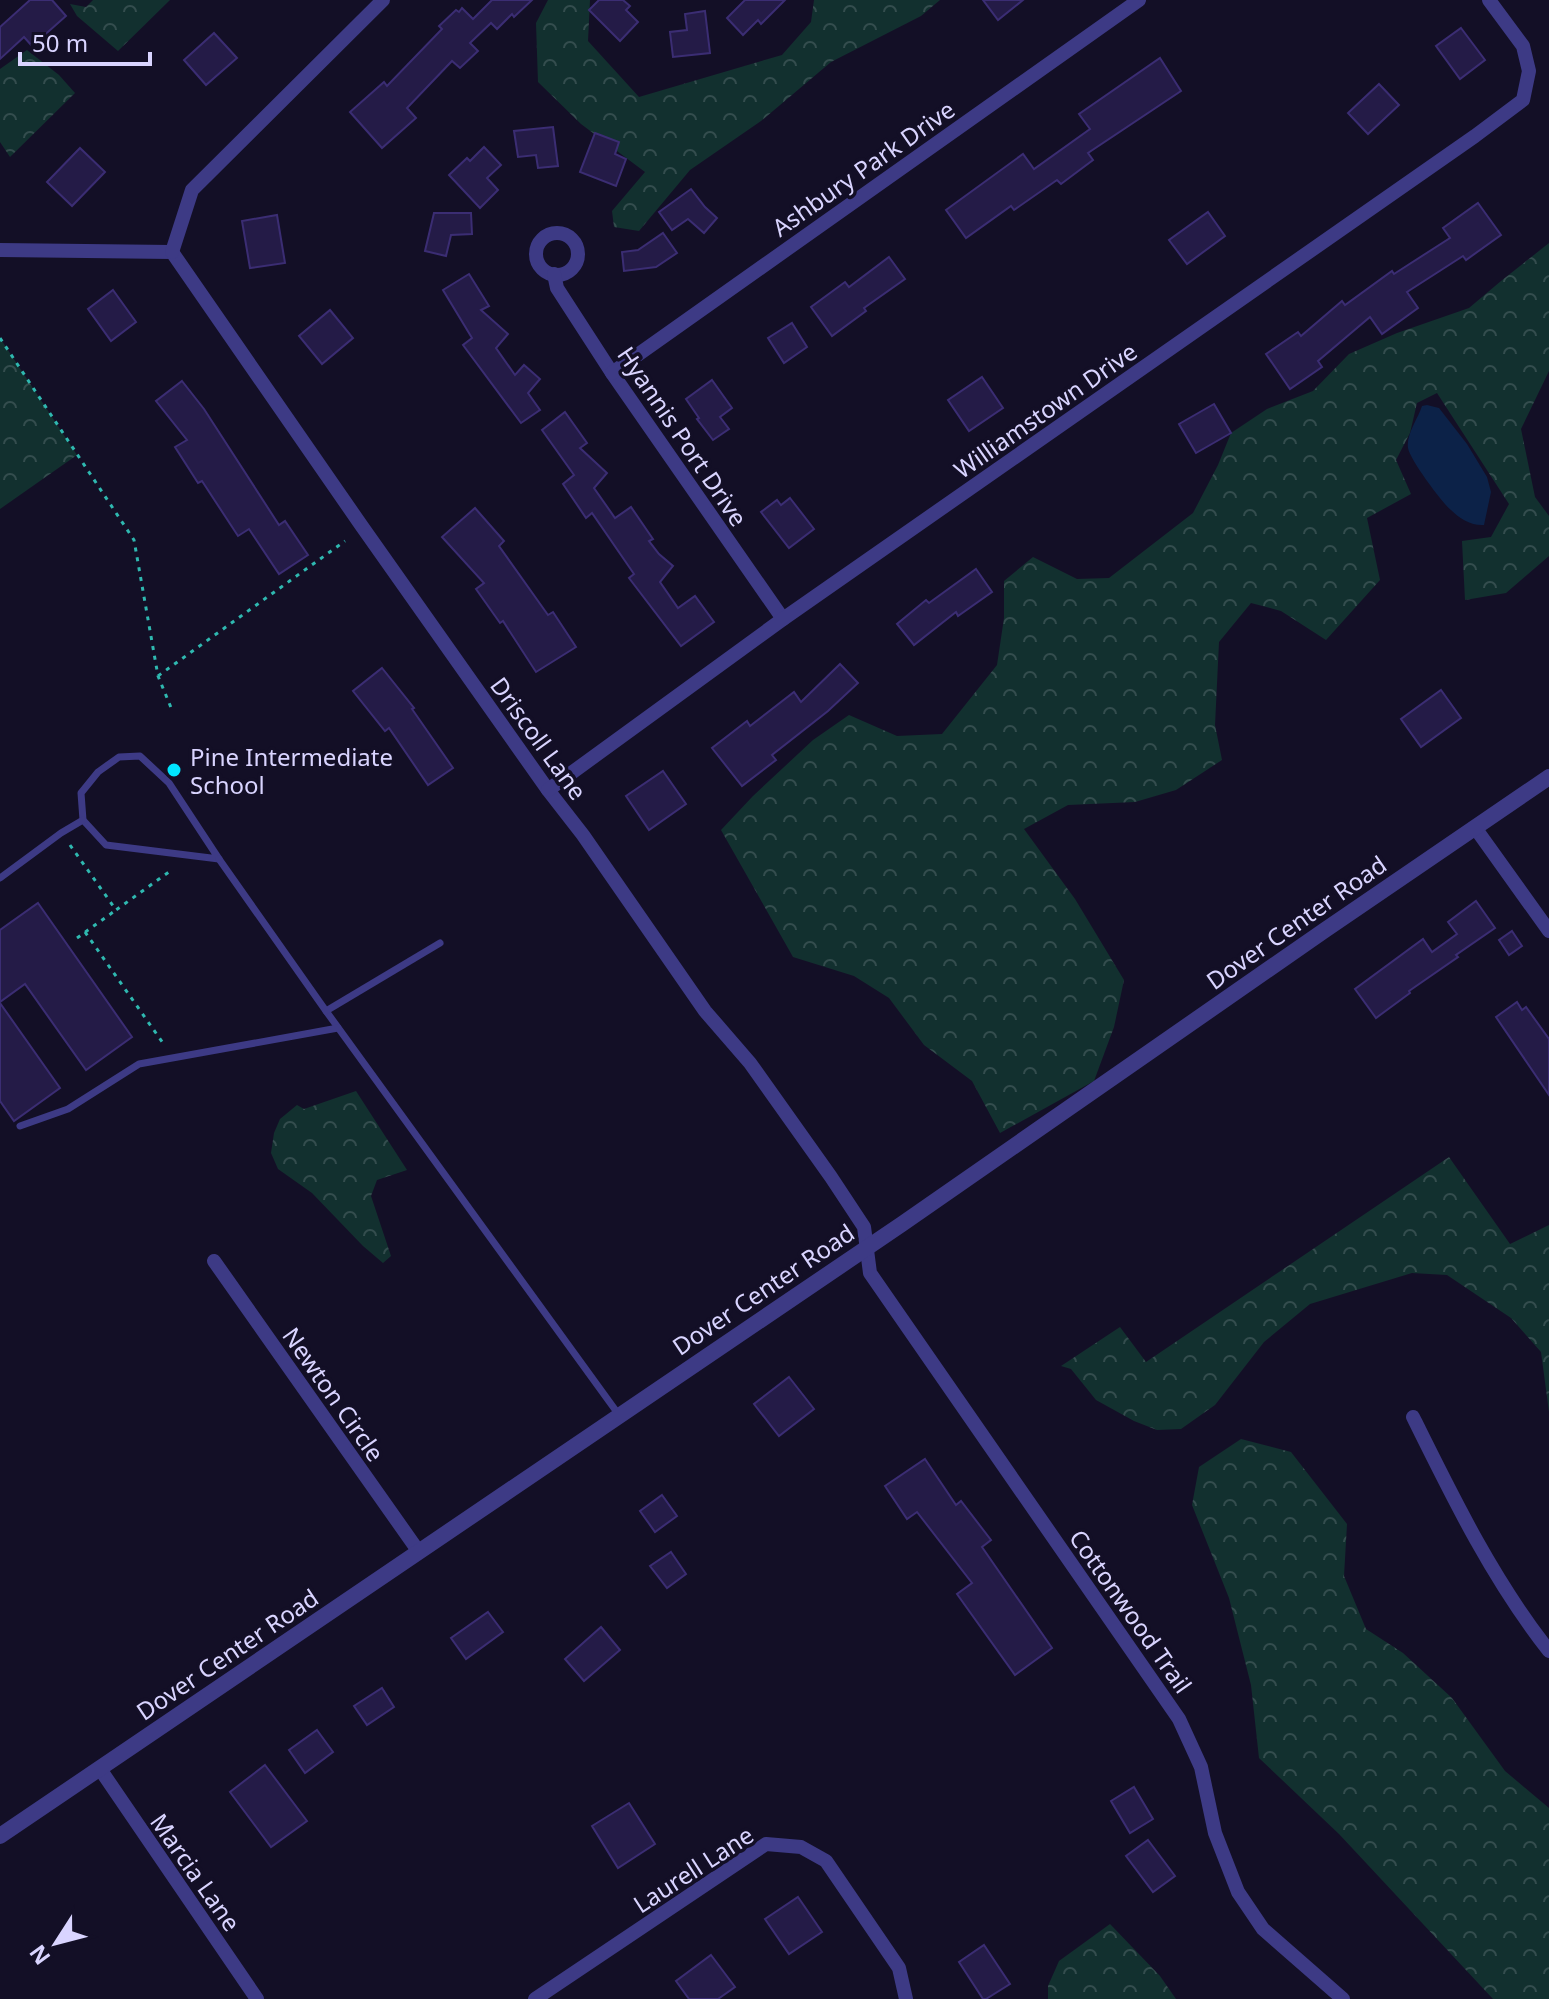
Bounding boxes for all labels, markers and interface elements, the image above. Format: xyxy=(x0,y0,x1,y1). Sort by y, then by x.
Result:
scale bar xyxy=(20,16,150,66)
text: 50 m xyxy=(32,26,88,59)
street label: Ashbury Park Drive xyxy=(765,93,961,243)
street label: Williamstown Drive xyxy=(947,334,1143,486)
street label: Hyannis Port Drive xyxy=(611,340,755,532)
street label: Driscoll Lane xyxy=(483,670,595,806)
place label: Pine Intermediate School xyxy=(190,740,393,801)
marker: Pine Intermediate School xyxy=(165,761,183,779)
street label: Dover Center Road xyxy=(1199,847,1393,997)
street label: Dover Center Road xyxy=(665,1216,861,1362)
street label: Newton Circle xyxy=(276,1320,392,1468)
street label: Cottonwood Trail xyxy=(1062,1523,1200,1699)
street label: Dover Center Road xyxy=(129,1581,325,1727)
street label: Marcia Lane xyxy=(143,1807,249,1937)
street label: Laurell Lane xyxy=(627,1818,759,1920)
north arrow xyxy=(16,1903,96,1983)
text: N xyxy=(22,1939,56,1971)

